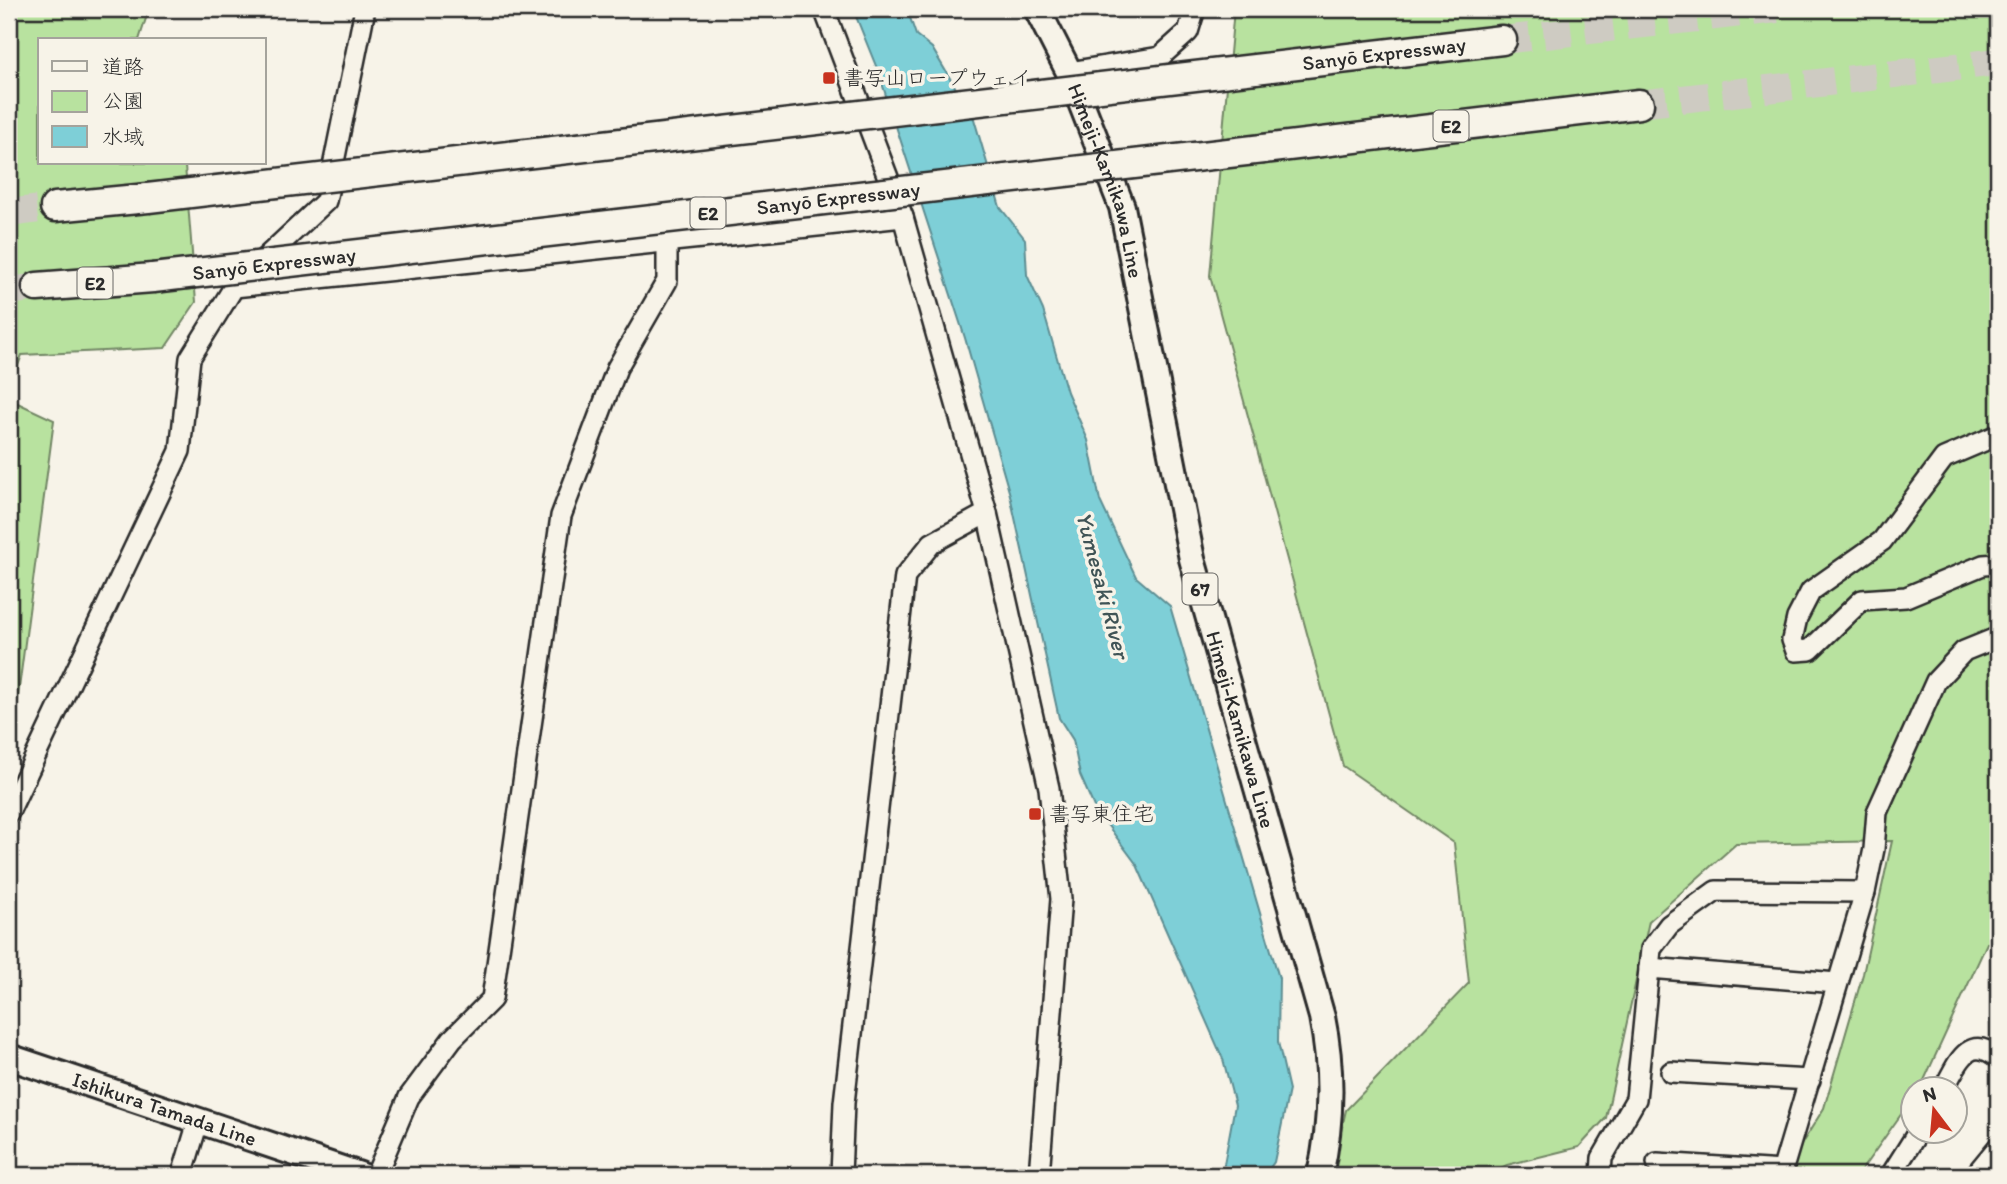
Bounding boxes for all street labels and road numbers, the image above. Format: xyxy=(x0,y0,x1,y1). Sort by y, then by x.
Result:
street label: Sanyō Expressway xyxy=(1301,31,1467,75)
street label: Himeji-Kamikawa Line xyxy=(1063,80,1149,280)
road number: E2 xyxy=(1434,110,1468,142)
street label: Sanyō Expressway xyxy=(755,176,922,220)
road number: E2 xyxy=(690,197,726,228)
street label: Sanyō Expressway xyxy=(191,242,357,285)
road number: E2 xyxy=(78,268,112,298)
road number: 67 xyxy=(1182,574,1218,604)
street label: Himeji-Kamikawa Line xyxy=(1201,628,1281,831)
street label: Ishikura Tamada Line xyxy=(69,1066,260,1151)

